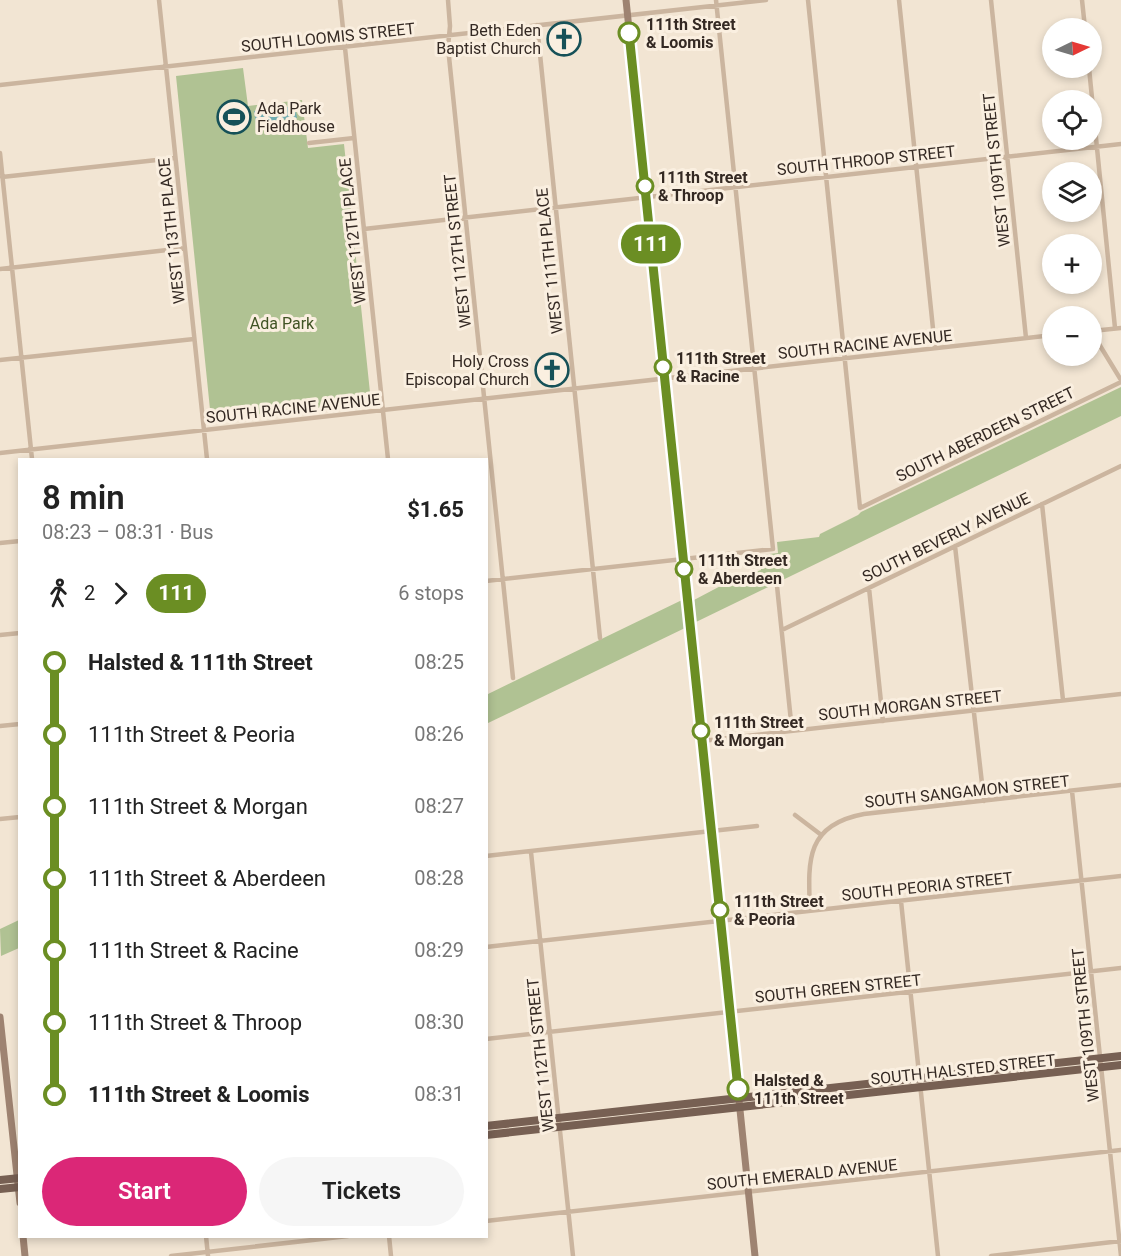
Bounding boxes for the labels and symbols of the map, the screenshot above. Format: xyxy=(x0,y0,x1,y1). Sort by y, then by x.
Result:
place label: 111th Street & Loomis xyxy=(646,15,736,52)
north arrow xyxy=(1042,18,1102,78)
street label: SOUTH LOOMIS STREET xyxy=(240,19,416,56)
place label: Beth Eden Baptist Church xyxy=(436,21,541,58)
church icon: Beth Eden Baptist Church xyxy=(546,21,582,57)
marker: 111th Street & Loomis xyxy=(618,22,640,44)
street label: WEST 109TH STREET xyxy=(979,92,1014,248)
sports icon: Ada Park Fieldhouse xyxy=(216,99,252,135)
place label: Ada Park Fieldhouse xyxy=(257,99,335,136)
street label: SOUTH THROOP STREET xyxy=(776,142,957,179)
street label: WEST 113TH PLACE xyxy=(154,157,189,305)
street label: WEST 112TH PLACE xyxy=(335,157,370,305)
place label: 111th Street & Throop xyxy=(658,168,748,205)
street label: WEST 112TH STREET xyxy=(440,173,475,329)
marker: 111th Street & Throop xyxy=(636,177,654,195)
street label: WEST 111TH PLACE xyxy=(532,187,567,335)
line badge: 111 xyxy=(616,224,686,264)
park label: Ada Park xyxy=(250,314,315,333)
street label: SOUTH RACINE AVENUE xyxy=(777,326,953,363)
place label: 111th Street & Racine xyxy=(676,349,766,386)
place label: Holy Cross Episcopal Church xyxy=(405,352,529,389)
church icon: Holy Cross Episcopal Church xyxy=(534,352,570,388)
marker: 111th Street & Racine xyxy=(654,358,672,376)
street label: SOUTH ABERDEEN STREET xyxy=(893,383,1078,486)
street label: SOUTH RACINE AVENUE xyxy=(205,390,381,427)
street label: SOUTH BEVERLY AVENUE xyxy=(859,489,1033,586)
place label: 111th Street & Aberdeen xyxy=(698,551,788,588)
marker: 111th Street & Aberdeen xyxy=(675,560,693,578)
street label: SOUTH MORGAN STREET xyxy=(817,686,1003,725)
place label: 111th Street & Morgan xyxy=(714,713,804,750)
marker: 111th Street & Morgan xyxy=(692,722,710,740)
street label: SOUTH SANGAMON STREET xyxy=(864,771,1071,812)
street label: SOUTH PEORIA STREET xyxy=(841,868,1014,905)
place label: 111th Street & Peoria xyxy=(734,892,824,929)
marker: 111th Street & Peoria xyxy=(711,901,729,919)
street label: WEST 109TH STREET xyxy=(1068,947,1103,1103)
street label: SOUTH GREEN STREET xyxy=(754,970,923,1007)
street label: WEST 112TH STREET xyxy=(523,977,558,1133)
street label: SOUTH HALSTED STREET xyxy=(870,1050,1057,1089)
place label: Halsted & 111th Street xyxy=(754,1071,844,1108)
marker: Halsted & 111th Street xyxy=(727,1078,749,1100)
street label: SOUTH EMERALD AVENUE xyxy=(706,1155,898,1194)

